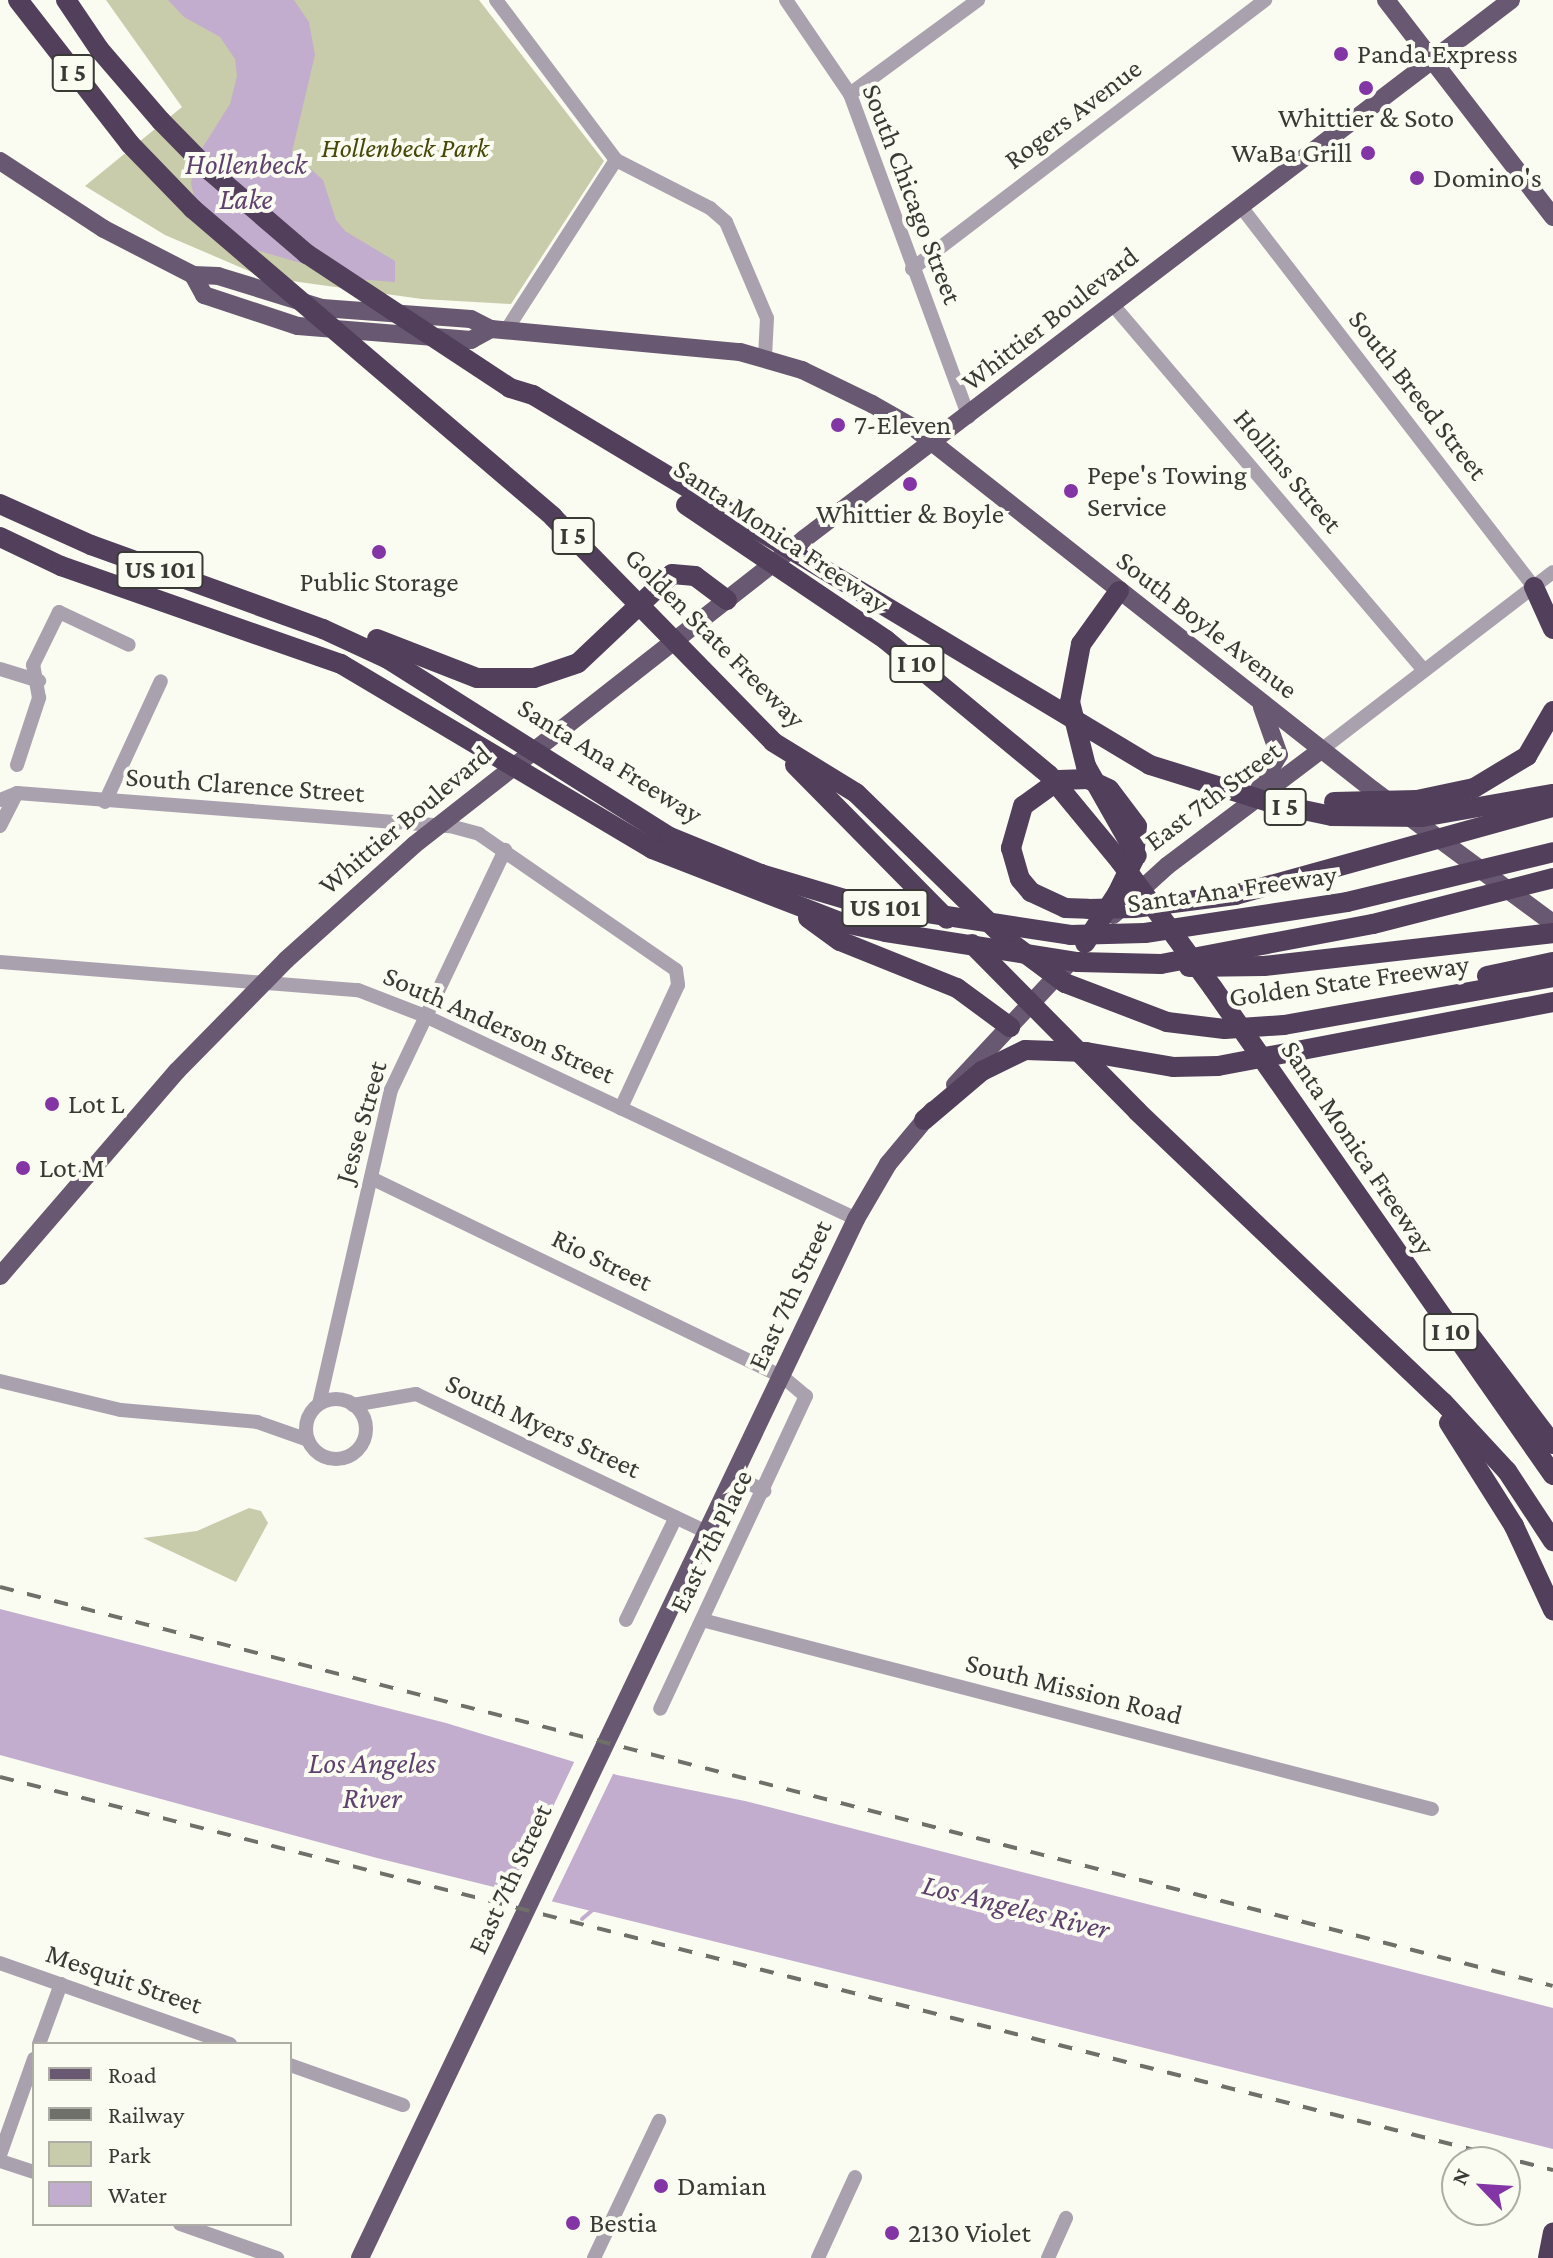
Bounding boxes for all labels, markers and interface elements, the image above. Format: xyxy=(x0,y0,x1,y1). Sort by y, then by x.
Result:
place label: Panda Express xyxy=(1357,37,1518,71)
marker: Panda Express xyxy=(1332,45,1350,63)
road number: I 5 xyxy=(51,51,95,95)
street label: Rogers Avenue xyxy=(998,51,1148,177)
street label: South Chicago Street xyxy=(855,79,969,309)
marker: Whittier & Soto xyxy=(1357,79,1375,97)
place label: Whittier & Soto xyxy=(1278,101,1454,135)
park label: Hollenbeck Park xyxy=(321,131,489,165)
place label: WaBa Grill xyxy=(1231,136,1352,170)
marker: WaBa Grill xyxy=(1359,144,1377,162)
water label: Hollenbeck Lake xyxy=(185,146,307,216)
place label: Domino's xyxy=(1433,161,1542,195)
marker: Domino's xyxy=(1408,169,1426,187)
street label: Whittier Boulevard xyxy=(955,240,1145,398)
street label: South Breed Street xyxy=(1341,303,1495,487)
street label: Hollins Street xyxy=(1227,402,1349,540)
place label: 7-Eleven xyxy=(854,408,951,442)
marker: 7-Eleven xyxy=(829,416,847,434)
street label: Santa Monica Freeway xyxy=(667,452,895,620)
place label: Pepe's Towing Service xyxy=(1087,458,1247,524)
marker: Whittier & Boyle xyxy=(901,475,919,493)
marker: Pepe's Towing Service xyxy=(1062,482,1080,500)
place label: Whittier & Boyle xyxy=(816,497,1004,531)
road number: I 5 xyxy=(551,514,595,558)
street label: Golden State Freeway xyxy=(618,541,812,735)
marker: Public Storage xyxy=(370,543,388,561)
street label: South Boyle Avenue xyxy=(1110,544,1304,706)
road number: US 101 xyxy=(116,548,204,592)
place label: Public Storage xyxy=(300,565,458,599)
road number: I 10 xyxy=(889,642,945,686)
street label: Santa Ana Freeway xyxy=(512,691,708,831)
street label: East 7th Street xyxy=(1138,734,1288,858)
street label: Whittier Boulevard xyxy=(312,738,498,902)
street label: South Clarence Street xyxy=(124,760,366,810)
road number: I 5 xyxy=(1263,785,1307,829)
street label: Santa Ana Freeway xyxy=(1125,858,1339,920)
road number: US 101 xyxy=(841,886,929,930)
street label: Golden State Freeway xyxy=(1227,948,1471,1014)
street label: South Anderson Street xyxy=(378,959,620,1091)
street label: Santa Monica Freeway xyxy=(1274,1034,1442,1262)
street label: Jesse Street xyxy=(328,1057,394,1187)
place label: Lot L xyxy=(68,1087,124,1121)
marker: Lot L xyxy=(43,1095,61,1113)
place label: Lot M xyxy=(39,1151,105,1185)
marker: Lot M xyxy=(14,1159,32,1177)
street label: East 7th Street xyxy=(741,1215,839,1375)
street label: Rio Street xyxy=(546,1221,658,1299)
road number: I 10 xyxy=(1423,1310,1479,1354)
street label: South Myers Street xyxy=(440,1366,646,1486)
street label: East 7th Place xyxy=(662,1464,760,1618)
street label: South Mission Road xyxy=(962,1646,1186,1732)
water label: Los Angeles River xyxy=(308,1745,436,1816)
street label: East 7th Street xyxy=(461,1799,559,1959)
water label: Los Angeles River xyxy=(919,1866,1113,1948)
street label: Mesquit Street xyxy=(41,1937,207,2021)
legend xyxy=(32,2042,292,2226)
text: Road xyxy=(108,2061,157,2088)
text: Railway xyxy=(108,2101,184,2128)
text: Park xyxy=(108,2141,151,2168)
north arrow xyxy=(1441,2146,1521,2226)
text: N xyxy=(1446,2164,1475,2189)
place label: Damian xyxy=(677,2169,766,2203)
marker: Damian xyxy=(652,2177,670,2195)
text: Water xyxy=(108,2181,167,2208)
place label: Bestia xyxy=(589,2206,657,2240)
marker: Bestia xyxy=(564,2214,582,2232)
place label: 2130 Violet xyxy=(908,2216,1031,2250)
marker: 2130 Violet xyxy=(883,2224,901,2242)

